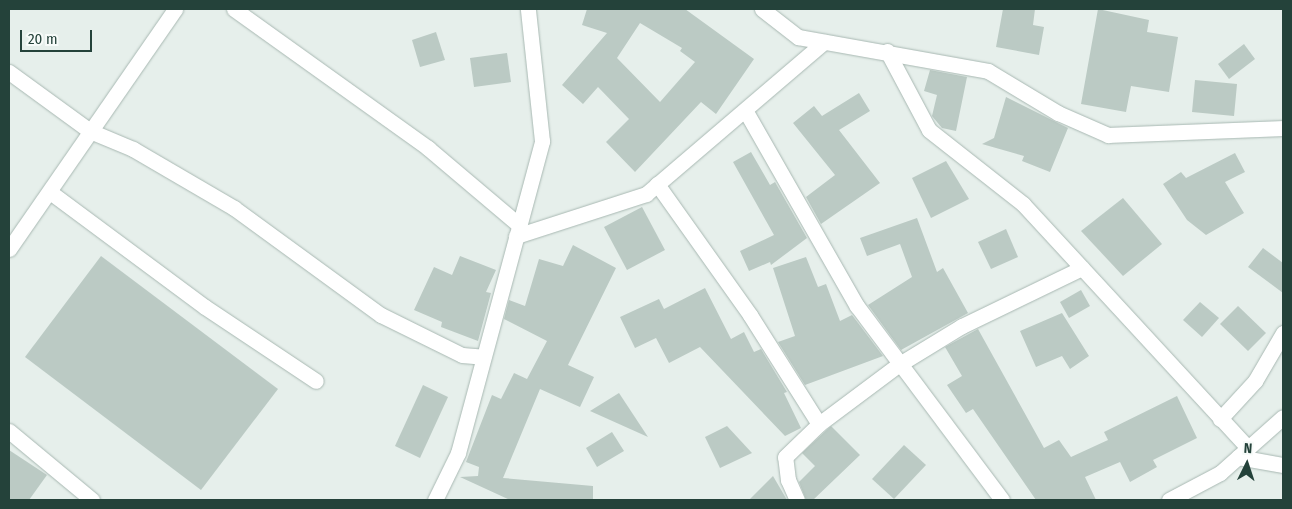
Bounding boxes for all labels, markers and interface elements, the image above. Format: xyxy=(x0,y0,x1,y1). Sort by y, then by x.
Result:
scale bar xyxy=(22,20,95,52)
text: 20 m xyxy=(28,30,58,48)
north arrow xyxy=(1222,439,1272,489)
text: N xyxy=(1243,440,1253,457)

